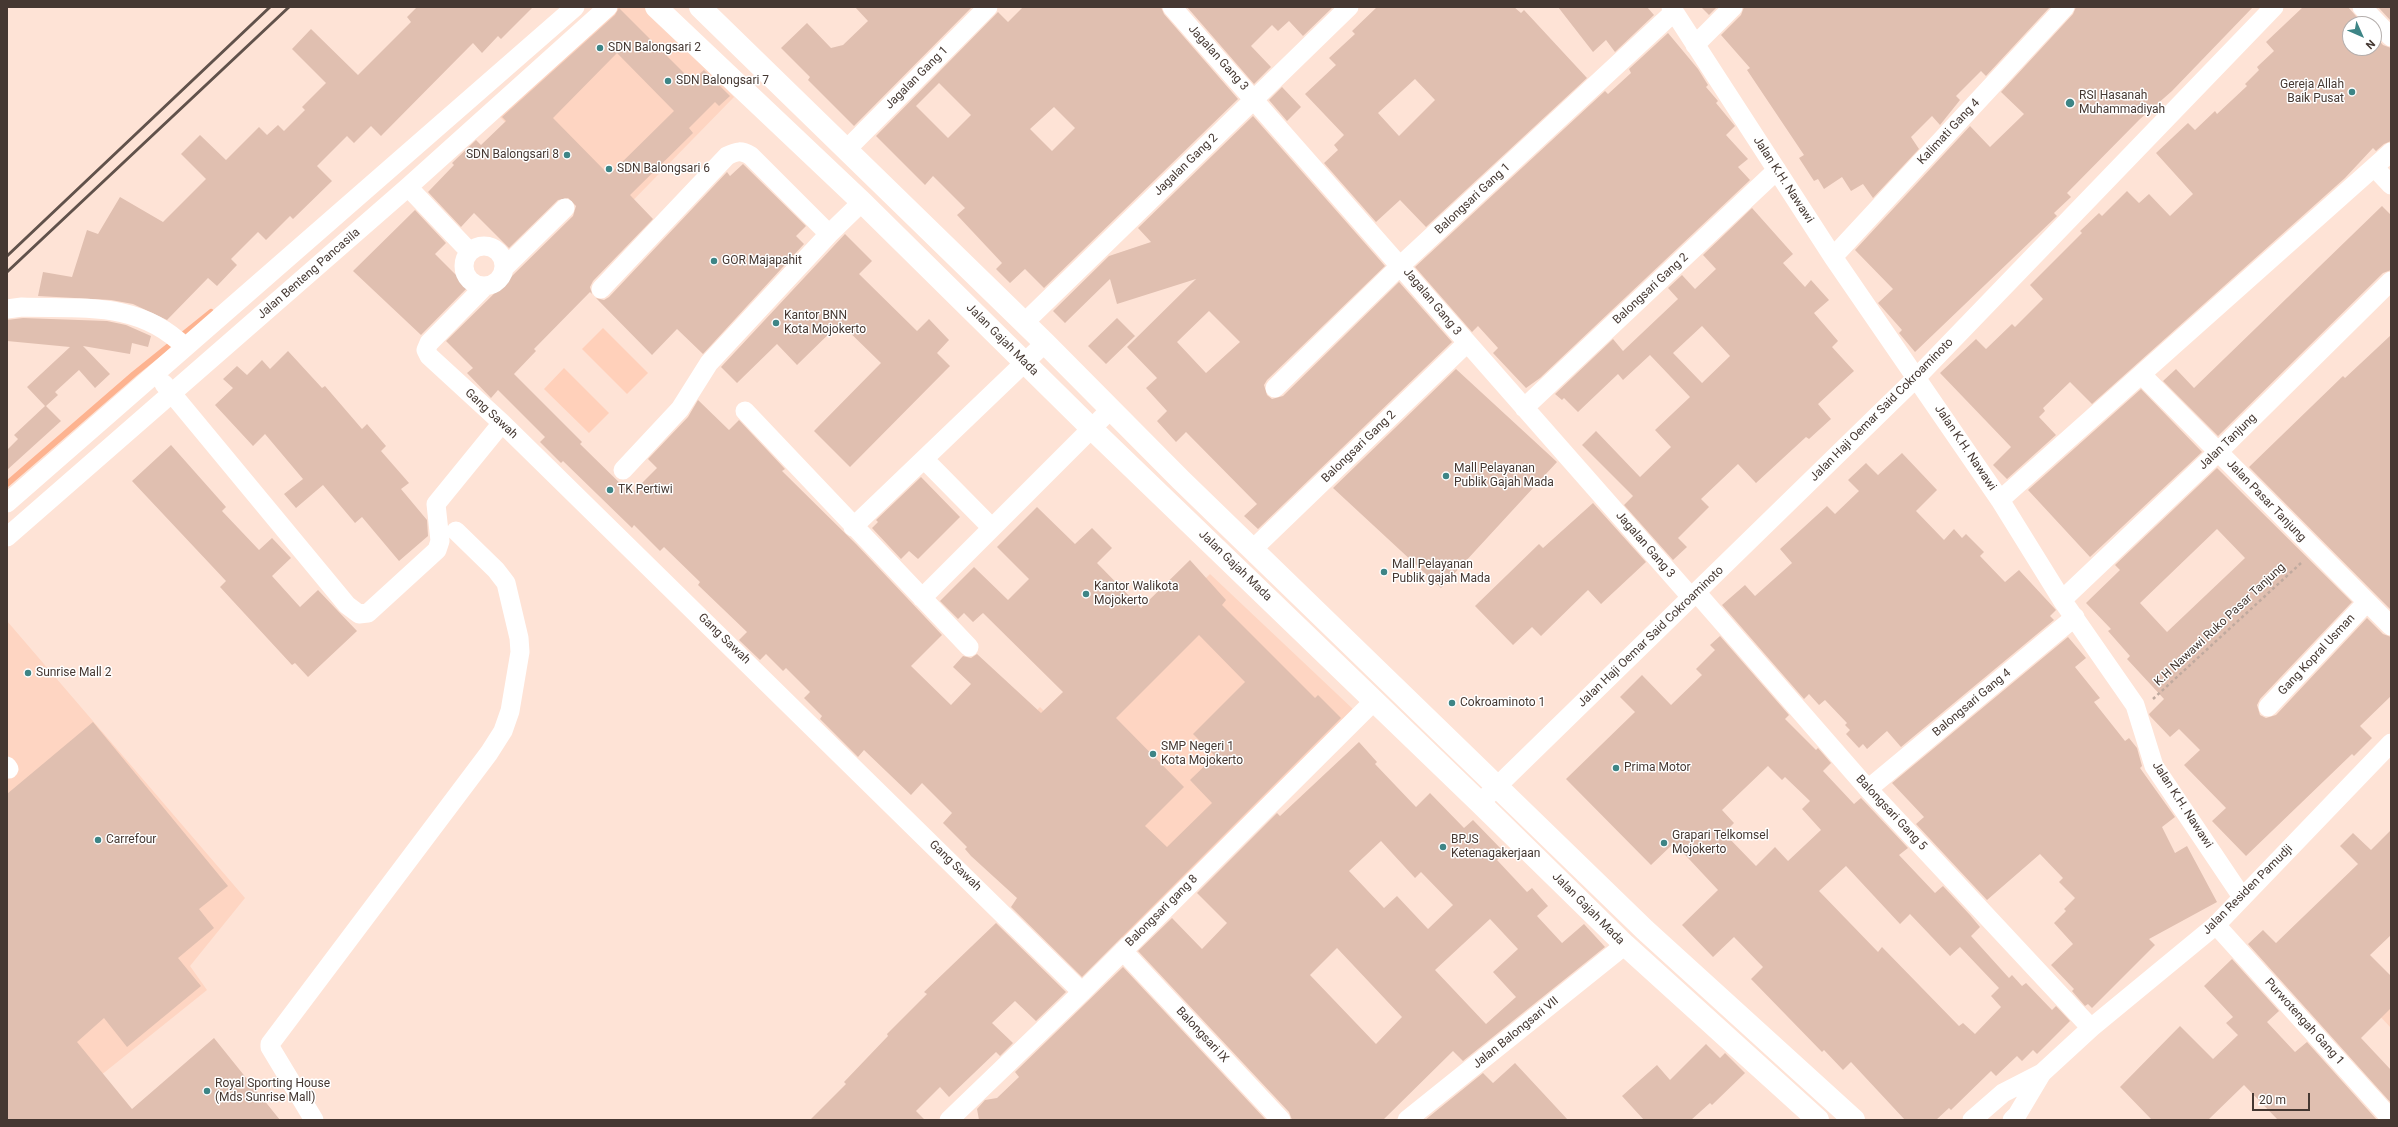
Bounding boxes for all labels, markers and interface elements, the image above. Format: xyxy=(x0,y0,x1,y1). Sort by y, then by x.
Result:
north arrow xyxy=(2342,16,2382,56)
street label: Jagalan Gang 3 xyxy=(1185,22,1251,94)
text: N xyxy=(2363,37,2377,51)
place label: SDN Balongsari 2 xyxy=(608,41,701,55)
marker: SDN Balongsari 2 xyxy=(595,43,605,53)
street label: Jagalan Gang 1 xyxy=(882,43,952,113)
place label: SDN Balongsari 7 xyxy=(676,74,769,88)
marker: SDN Balongsari 7 xyxy=(663,76,673,86)
place label: Gereja Allah Baik Pusat xyxy=(2280,78,2344,106)
marker: Gereja Allah Baik Pusat xyxy=(2347,87,2357,97)
place label: RSI Hasanah Muhammadiyah xyxy=(2079,89,2165,117)
street label: Kalimati Gang 4 xyxy=(1915,96,1983,168)
marker: RSI Hasanah Muhammadiyah xyxy=(2064,97,2076,109)
street label: Jagalan Gang 2 xyxy=(1151,131,1221,199)
street label: Jalan K.H. Nawawi xyxy=(1750,134,1816,226)
place label: SDN Balongsari 8 xyxy=(466,148,559,162)
marker: SDN Balongsari 8 xyxy=(562,150,572,160)
street label: Balongsari Gang 1 xyxy=(1432,160,1514,238)
place label: SDN Balongsari 6 xyxy=(617,162,710,176)
marker: SDN Balongsari 6 xyxy=(604,164,614,174)
street label: Jalan Benteng Pancasila xyxy=(255,225,363,323)
street label: Balongsari Gang 2 xyxy=(1610,250,1692,328)
place label: GOR Majapahit xyxy=(722,254,802,268)
marker: GOR Majapahit xyxy=(709,256,719,266)
street label: Jagalan Gang 3 xyxy=(1400,265,1464,339)
street label: Jalan Gajah Mada xyxy=(963,301,1041,379)
place label: Kantor BNN Kota Mojokerto xyxy=(784,309,866,337)
marker: Kantor BNN Kota Mojokerto xyxy=(771,318,781,328)
street label: Jalan Haji Oemar Said Cokroaminoto xyxy=(1807,335,1957,485)
street label: Gang Sawah xyxy=(462,386,520,442)
street label: Jalan K.H. Nawawi xyxy=(1931,402,1999,494)
street label: Balongsari Gang 2 xyxy=(1319,408,1399,486)
street label: Jalan Tanjung xyxy=(2196,411,2260,473)
street label: Jalan Pasar Tanjung xyxy=(2223,457,2309,545)
place label: Mall Pelayanan Publik Gajah Mada xyxy=(1454,462,1554,490)
marker: Mall Pelayanan Publik Gajah Mada xyxy=(1441,471,1451,481)
place label: TK Pertiwi xyxy=(618,483,673,497)
marker: TK Pertiwi xyxy=(605,485,615,495)
street label: Jagalan Gang 3 xyxy=(1612,509,1678,581)
street label: Jalan Gajah Mada xyxy=(1195,527,1275,605)
place label: Mall Pelayanan Publik gajah Mada xyxy=(1392,558,1490,586)
street label: K.H Nawawi Ruko Pasar Tanjung xyxy=(2151,560,2289,690)
street label: Jalan Haji Oemar Said Cokroaminoto xyxy=(1575,564,1727,710)
marker: Mall Pelayanan Publik gajah Mada xyxy=(1379,567,1389,577)
place label: Kantor Walikota Mojokerto xyxy=(1094,580,1179,608)
marker: Kantor Walikota Mojokerto xyxy=(1081,589,1091,599)
street label: Gang Sawah xyxy=(695,611,753,667)
street label: Gang Kopral Usman xyxy=(2276,611,2358,699)
place label: Sunrise Mall 2 xyxy=(36,666,111,680)
street label: Balongsari Gang 4 xyxy=(1930,666,2014,740)
marker: Sunrise Mall 2 xyxy=(23,668,33,678)
place label: Cokroaminoto 1 xyxy=(1460,696,1545,710)
marker: Cokroaminoto 1 xyxy=(1447,698,1457,708)
place label: SMP Negeri 1 Kota Mojokerto xyxy=(1161,740,1243,768)
marker: SMP Negeri 1 Kota Mojokerto xyxy=(1148,749,1158,759)
street label: Jalan K.H. Nawawi xyxy=(2149,759,2215,851)
place label: Prima Motor xyxy=(1624,761,1691,775)
marker: Prima Motor xyxy=(1611,763,1621,773)
street label: Balongsari Gang 5 xyxy=(1852,772,1930,854)
place label: Grapari Telkomsel Mojokerto xyxy=(1672,829,1769,857)
place label: Carrefour xyxy=(106,833,156,847)
place label: BPJS Ketenagakerjaan xyxy=(1451,833,1540,861)
marker: Carrefour xyxy=(93,835,103,845)
street label: Gang Sawah xyxy=(926,838,984,894)
marker: Grapari Telkomsel Mojokerto xyxy=(1659,838,1669,848)
marker: BPJS Ketenagakerjaan xyxy=(1438,842,1448,852)
street label: Jalan Residen Pamudji xyxy=(2200,842,2296,938)
street label: Jalan Gajah Mada xyxy=(1549,870,1627,948)
street label: Balongsari gang 8 xyxy=(1123,872,1201,950)
street label: Purwotengah Gang 1 xyxy=(2261,976,2347,1068)
street label: Jalan Balongsari VII xyxy=(1470,994,1562,1072)
street label: Balongsari IX xyxy=(1173,1004,1231,1066)
place label: Royal Sporting House (Mds Sunrise Mall) xyxy=(215,1077,330,1105)
scale bar xyxy=(2254,1085,2312,1111)
marker: Royal Sporting House (Mds Sunrise Mall) xyxy=(202,1086,212,1096)
text: 20 m xyxy=(2259,1093,2286,1107)

